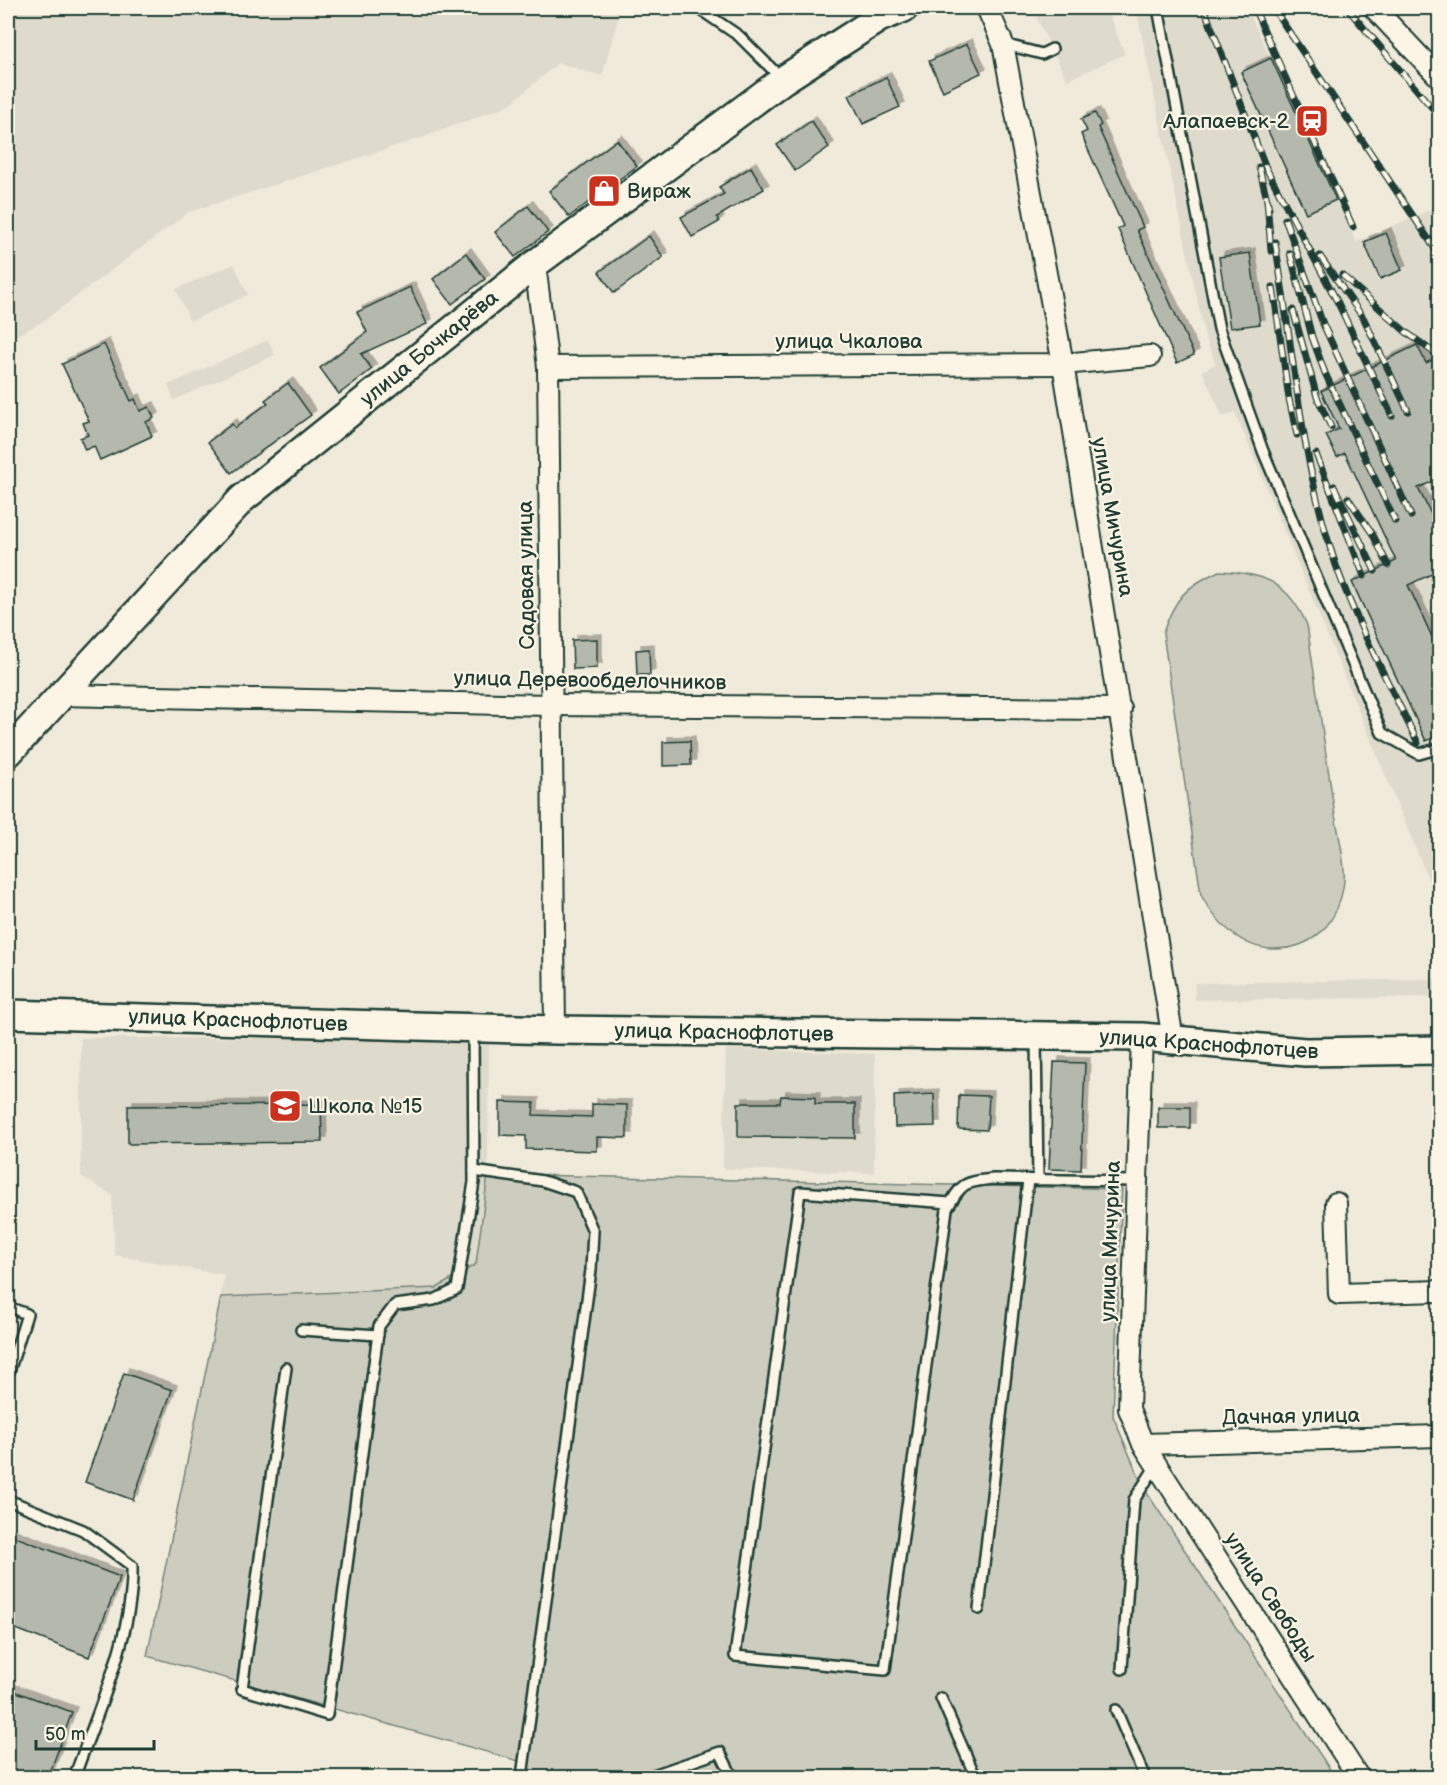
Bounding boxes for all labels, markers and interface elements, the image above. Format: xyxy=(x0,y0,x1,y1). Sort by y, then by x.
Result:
station icon: Алапаевск-2 xyxy=(1294,103,1330,139)
place label: Алапаевск-2 xyxy=(1162,109,1290,134)
shop icon: Вираж xyxy=(586,173,622,209)
place label: Вираж xyxy=(627,179,691,204)
street label: улица Бочкарёва xyxy=(355,285,504,412)
street label: улица Чкалова xyxy=(775,329,923,354)
street label: улица Мичурина xyxy=(1086,435,1139,599)
street label: Садовая улица xyxy=(513,500,540,650)
street label: улица Деревообделочников xyxy=(453,666,727,695)
street label: улица Краснофлотцев xyxy=(128,1004,348,1037)
street label: улица Краснофлотцев xyxy=(614,1018,834,1047)
street label: улица Краснофлотцев xyxy=(1099,1024,1319,1065)
school or university icon: Школа №15 xyxy=(267,1088,303,1124)
place label: Школа №15 xyxy=(308,1094,423,1119)
street label: улица Мичурина xyxy=(1095,1159,1126,1322)
street label: Дачная улица xyxy=(1222,1403,1361,1430)
street label: улица Свободы xyxy=(1219,1528,1322,1667)
scale bar xyxy=(36,1713,154,1751)
text: 50 m xyxy=(45,1724,86,1745)

